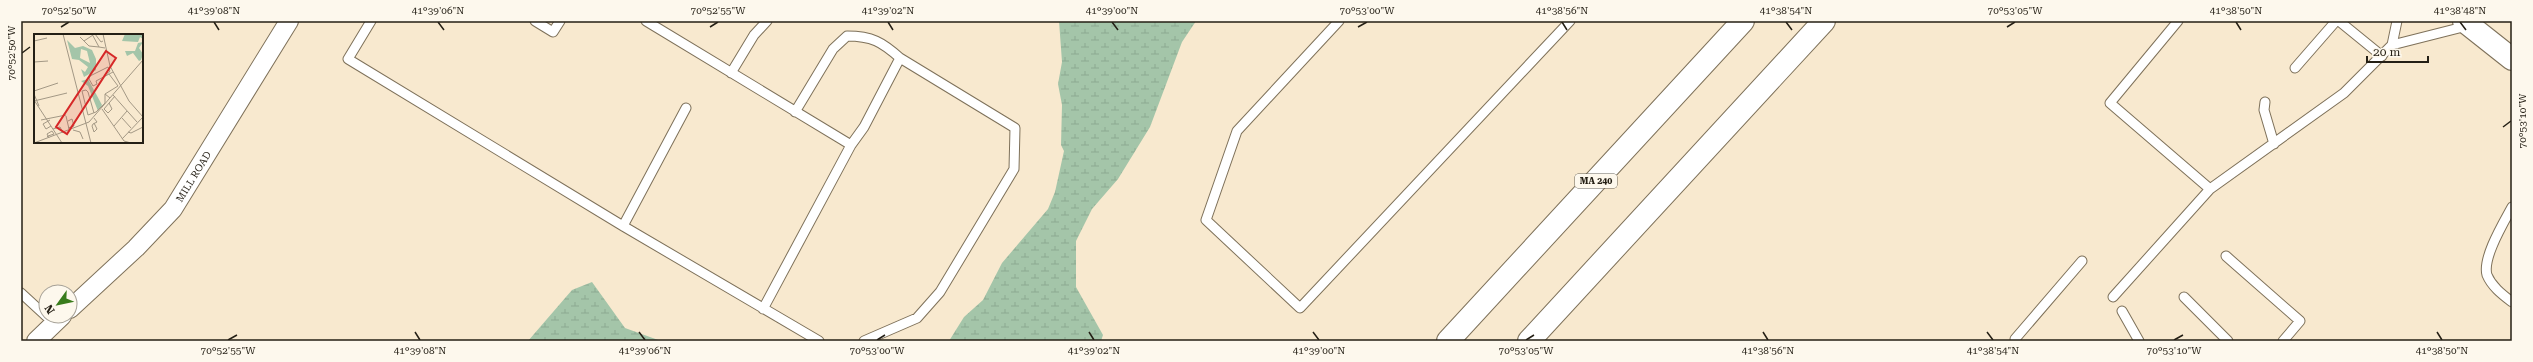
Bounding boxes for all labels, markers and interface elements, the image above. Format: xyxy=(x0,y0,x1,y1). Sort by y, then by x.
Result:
text: 70°52'50"W xyxy=(42,5,97,16)
text: 41°39'08"N xyxy=(188,5,240,16)
text: 41°39'06"N xyxy=(412,5,464,16)
text: 70°52'55"W xyxy=(691,5,746,16)
text: 41°39'02"N xyxy=(862,5,914,16)
text: 41°39'00"N xyxy=(1086,5,1138,16)
text: 70°53'00"W xyxy=(1340,5,1395,16)
text: 41°38'56"N xyxy=(1536,5,1588,16)
text: 41°38'54"N xyxy=(1760,5,1812,16)
text: 70°53'05"W xyxy=(1988,5,2043,16)
text: 41°38'50"N xyxy=(2210,5,2262,16)
text: 41°38'48"N xyxy=(2434,5,2486,16)
text: 70°52'50"W xyxy=(6,25,17,80)
inset map xyxy=(34,34,143,143)
scale bar xyxy=(2367,38,2428,64)
text: 20 m xyxy=(2373,45,2400,59)
text: 70°53'10"W xyxy=(2517,93,2528,148)
street label: MILL ROAD xyxy=(173,149,213,204)
road number: MA 240 xyxy=(1575,174,1617,188)
north arrow xyxy=(38,284,78,324)
text: N xyxy=(42,302,58,316)
text: 70°52'55"W xyxy=(201,345,256,356)
text: 41°39'08"N xyxy=(394,345,446,356)
text: 41°39'06"N xyxy=(619,345,671,356)
text: 70°53'00"W xyxy=(850,345,905,356)
text: 41°39'02"N xyxy=(1068,345,1120,356)
text: 41°39'00"N xyxy=(1293,345,1345,356)
text: 70°53'05"W xyxy=(1499,345,1554,356)
text: 41°38'56"N xyxy=(1742,345,1794,356)
text: 41°38'54"N xyxy=(1967,345,2019,356)
text: 70°53'10"W xyxy=(2147,345,2202,356)
text: 41°38'50"N xyxy=(2416,345,2468,356)

